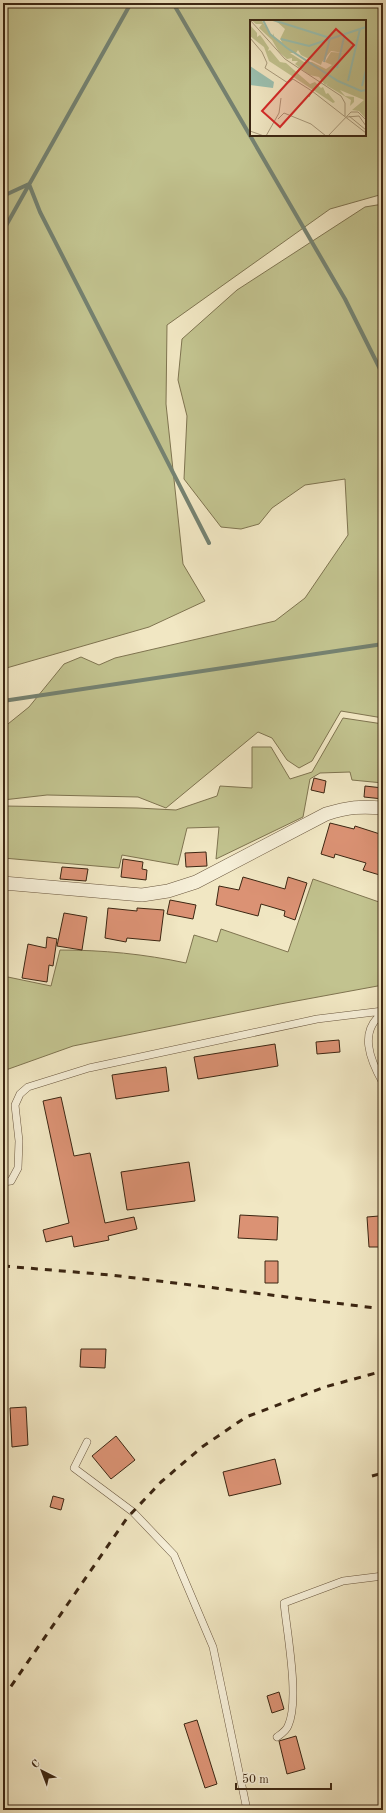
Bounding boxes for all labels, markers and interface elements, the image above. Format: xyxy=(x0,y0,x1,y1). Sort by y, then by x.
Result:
inset map xyxy=(250,20,366,136)
north arrow xyxy=(22,1751,62,1791)
text: С xyxy=(30,1758,43,1771)
scale bar xyxy=(236,1765,331,1791)
text: 50 m xyxy=(242,1773,269,1786)

